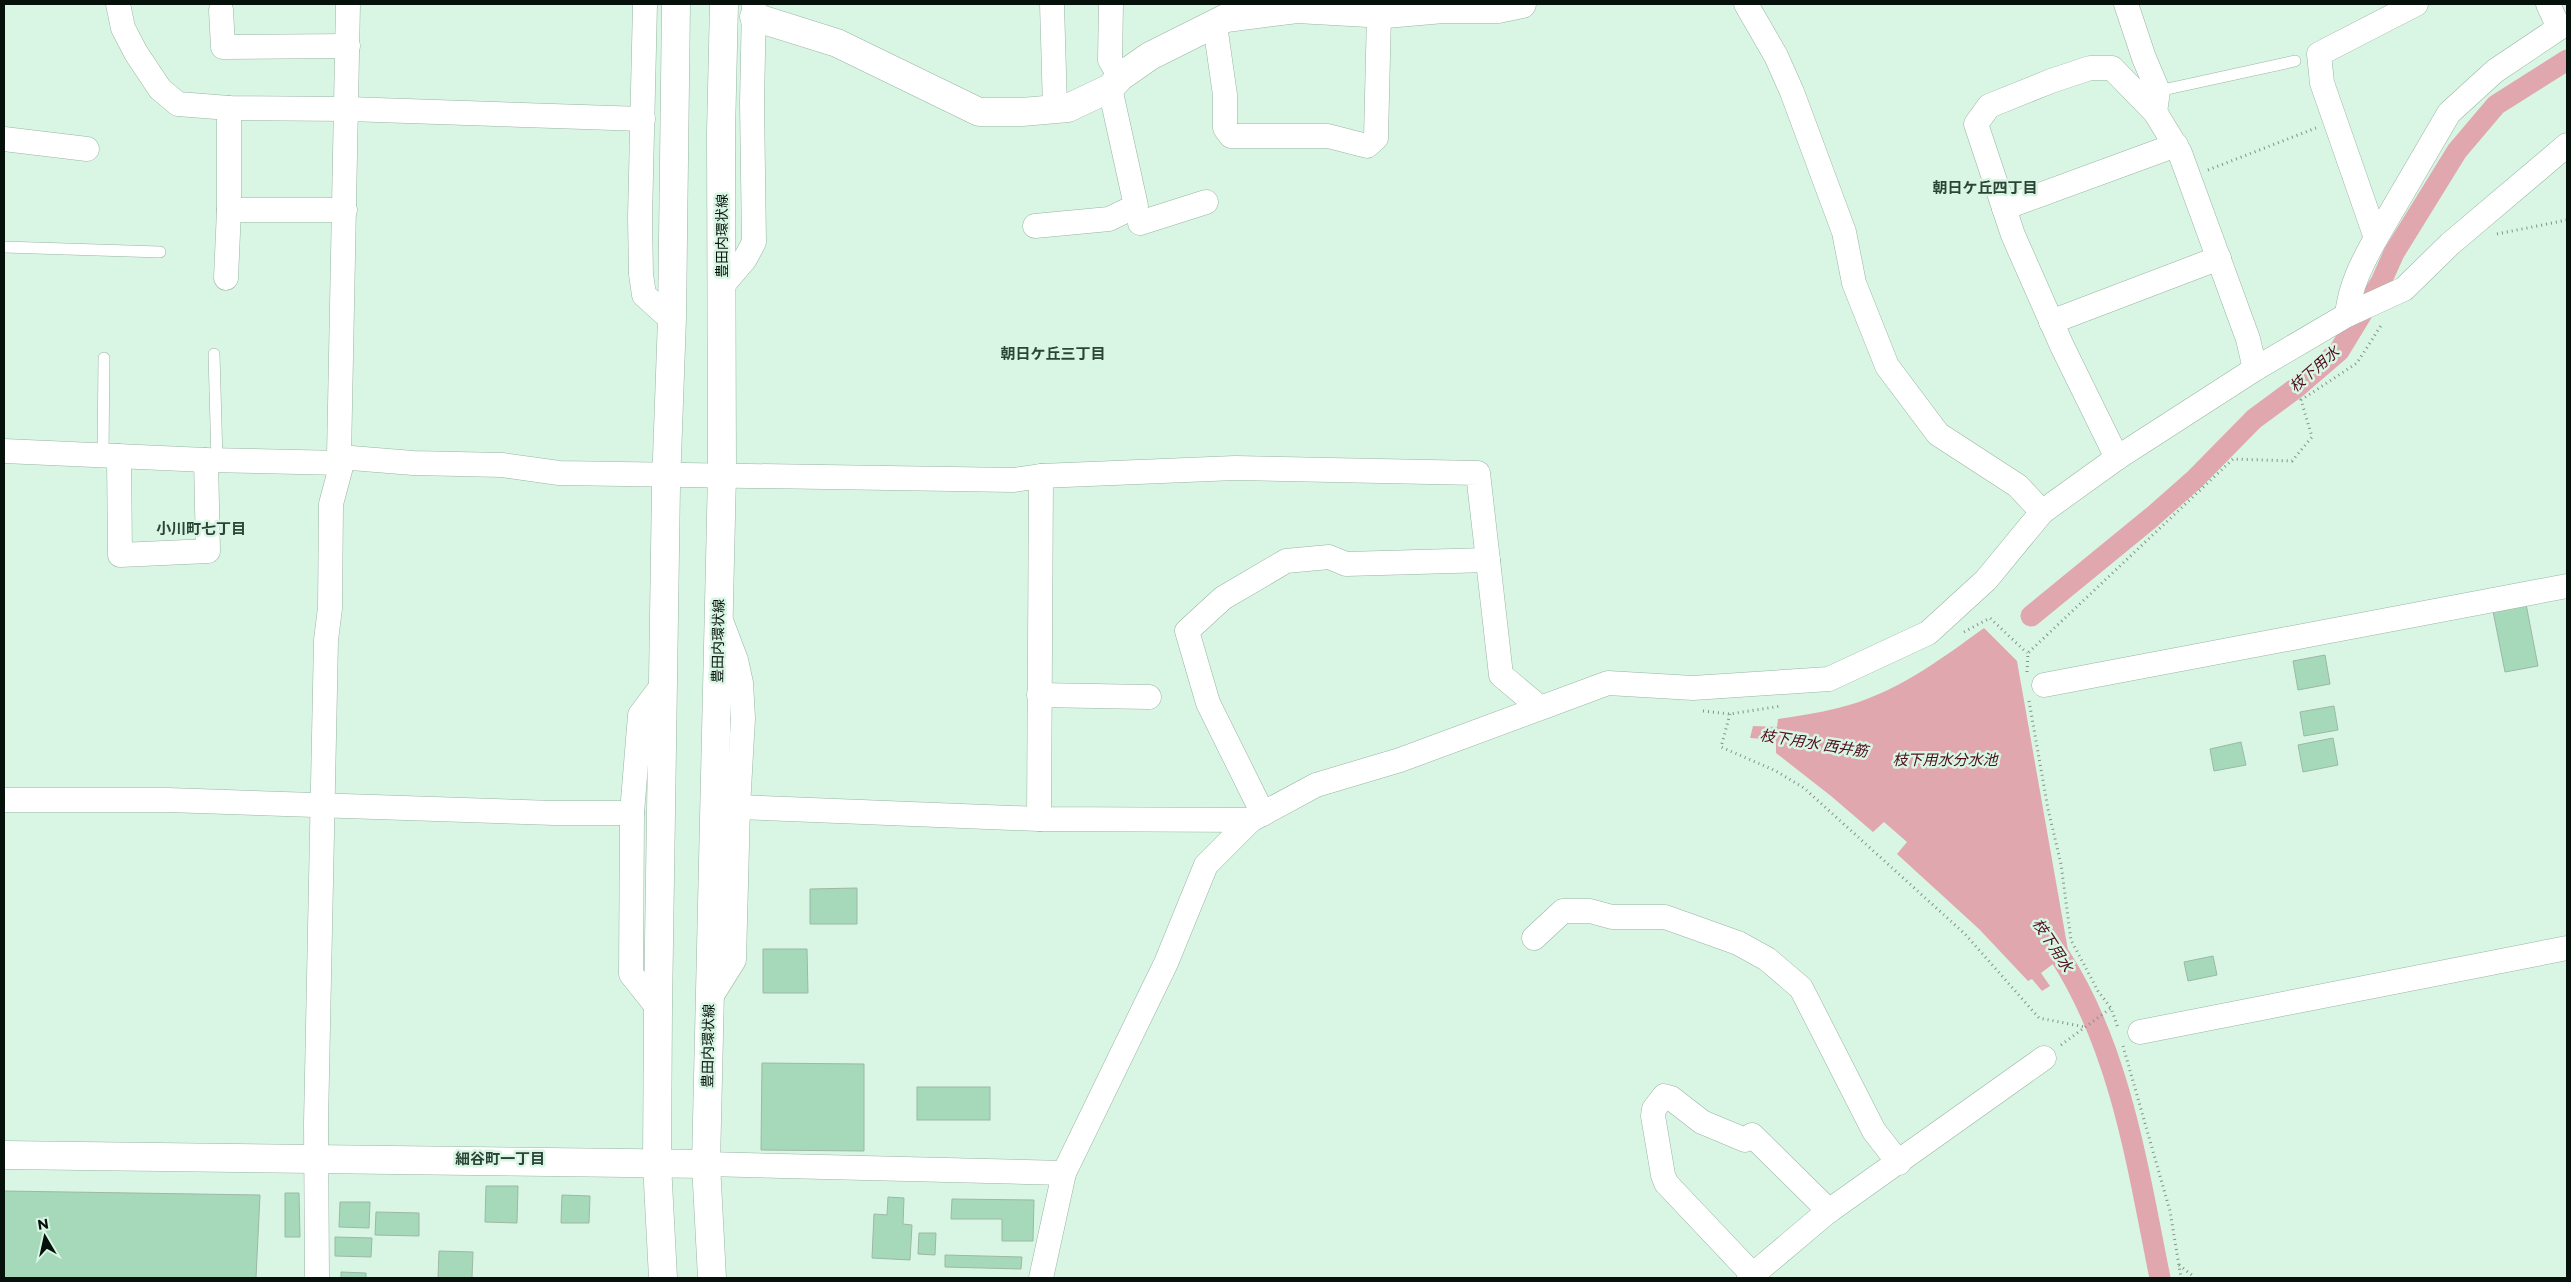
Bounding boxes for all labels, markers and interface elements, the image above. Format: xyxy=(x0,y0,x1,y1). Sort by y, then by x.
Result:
district label: 朝日ケ丘四丁目 xyxy=(1932,178,2038,197)
street label: 豊田内環状線 xyxy=(713,194,731,278)
water label: 枝下用水 xyxy=(2285,341,2344,396)
district label: 朝日ケ丘三丁目 xyxy=(1000,344,1106,363)
district label: 小川町七丁目 xyxy=(156,519,246,538)
street label: 豊田内環状線 xyxy=(708,599,728,683)
water label: 枝下用水 西井筋 xyxy=(1759,725,1871,761)
water label: 枝下用水分水池 xyxy=(1892,750,1999,769)
water label: 枝下用水 xyxy=(2029,915,2078,977)
street label: 豊田内環状線 xyxy=(698,1004,718,1088)
district label: 細谷町一丁目 xyxy=(455,1149,545,1168)
north arrow xyxy=(20,1212,70,1262)
text: N xyxy=(36,1214,50,1234)

